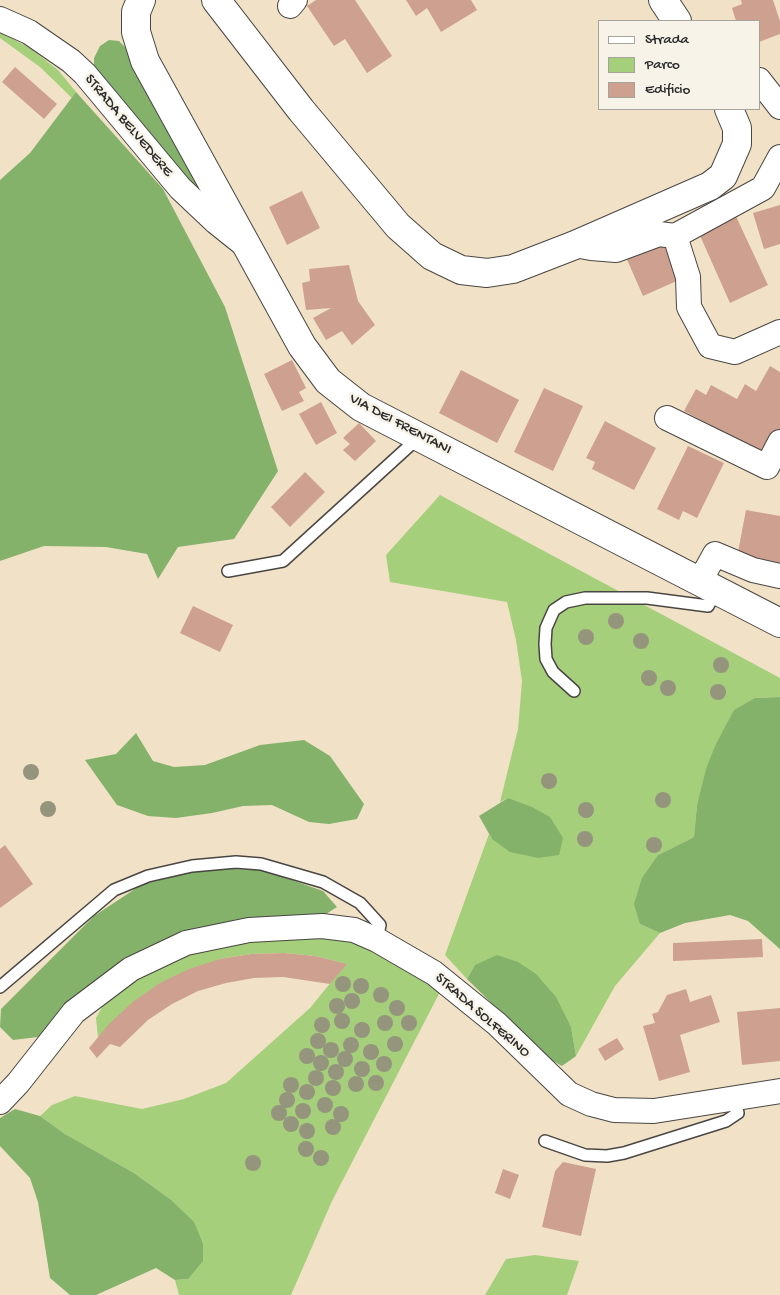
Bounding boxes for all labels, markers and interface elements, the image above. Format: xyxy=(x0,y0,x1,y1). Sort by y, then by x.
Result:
legend xyxy=(598,20,760,110)
text: Strada xyxy=(645,31,689,49)
text: Parco xyxy=(645,56,680,74)
street label: STRADA BELVEDERE xyxy=(80,71,176,181)
text: Edificio xyxy=(645,81,690,99)
street label: VIA DEI FRENTANI xyxy=(346,390,454,460)
street label: STRADA SOLFERINO xyxy=(431,970,533,1062)

